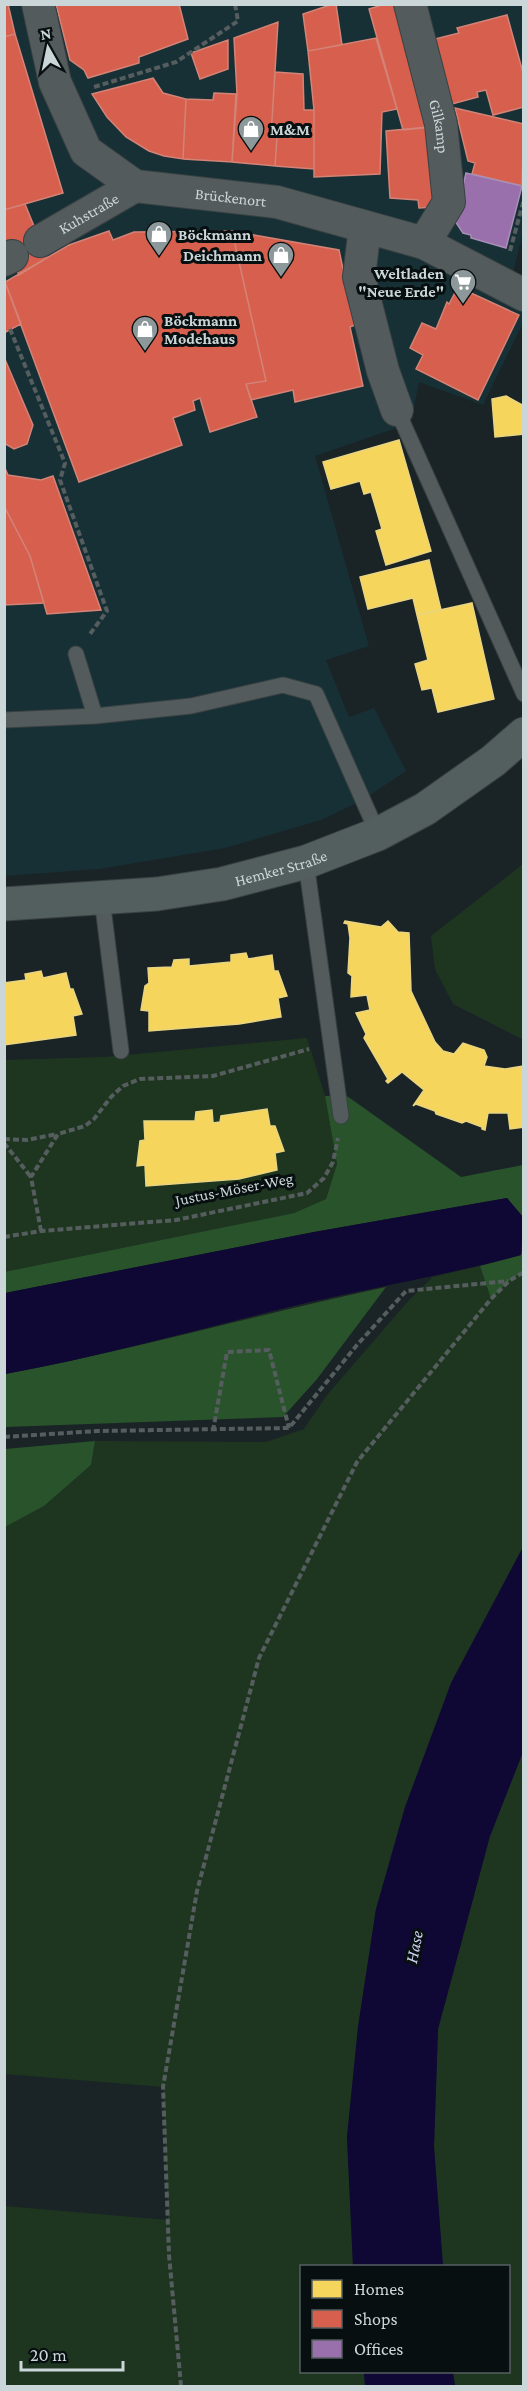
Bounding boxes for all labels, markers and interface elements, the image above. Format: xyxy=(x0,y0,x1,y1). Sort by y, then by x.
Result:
north arrow xyxy=(18,18,78,78)
text: N xyxy=(39,24,53,43)
street label: Gilkamp xyxy=(426,97,452,154)
shop icon: M&M xyxy=(236,114,266,152)
place label: M&M xyxy=(270,121,310,138)
street label: Brückenort xyxy=(194,184,268,209)
street label: Kuhstraße xyxy=(56,189,121,237)
shop icon: Böckmann xyxy=(144,219,174,257)
place label: Böckmann xyxy=(178,226,251,243)
shop icon: Deichmann xyxy=(266,240,296,278)
place label: Deichmann xyxy=(183,247,262,264)
place label: Weltladen "Neue Erde" xyxy=(358,265,444,300)
supermarket icon: Weltladen "Neue Erde" xyxy=(448,267,478,305)
place label: Böckmann Modehaus xyxy=(164,312,237,347)
shop icon: Böckmann Modehaus xyxy=(130,314,160,352)
street label: Hemker Straße xyxy=(233,846,329,889)
street label: Justus-Möser-Weg xyxy=(172,1169,295,1210)
water label: Hase xyxy=(401,1929,427,1965)
legend xyxy=(300,2265,510,2373)
text: Homes xyxy=(354,2279,404,2299)
text: Shops xyxy=(354,2309,398,2329)
scale bar xyxy=(21,2334,123,2372)
text: Offices xyxy=(354,2339,403,2359)
text: 20 m xyxy=(30,2345,67,2365)

